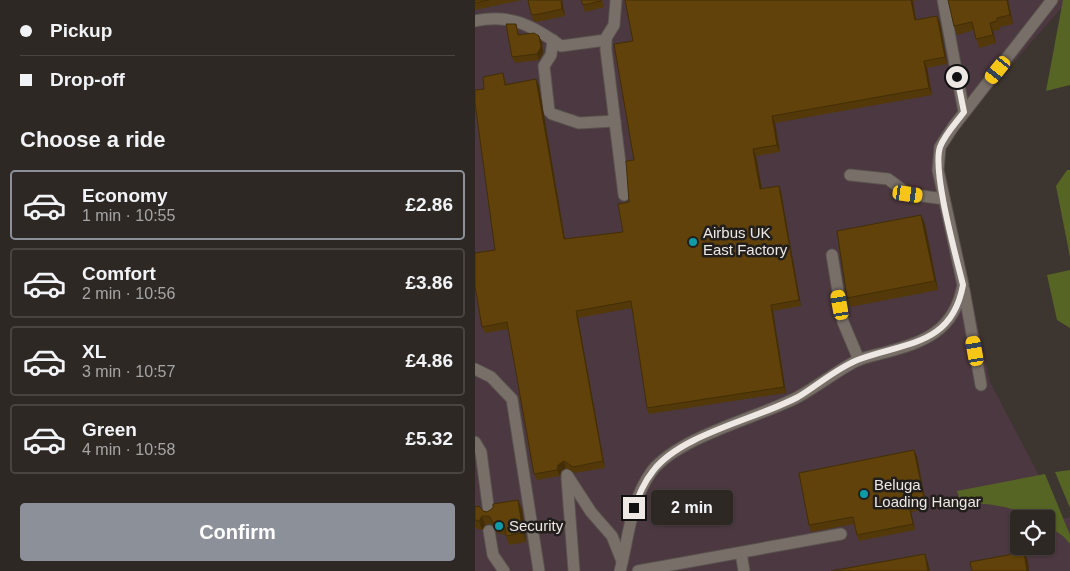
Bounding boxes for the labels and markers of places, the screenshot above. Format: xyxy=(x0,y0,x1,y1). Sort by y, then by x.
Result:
place label: Airbus UK East Factory xyxy=(703,224,788,258)
marker: Airbus UK East Factory xyxy=(687,236,699,248)
place label: Beluga Loading Hangar xyxy=(874,476,981,510)
marker: Beluga Loading Hangar xyxy=(858,488,870,500)
place label: Security xyxy=(509,517,564,534)
marker: Security xyxy=(493,520,505,532)

